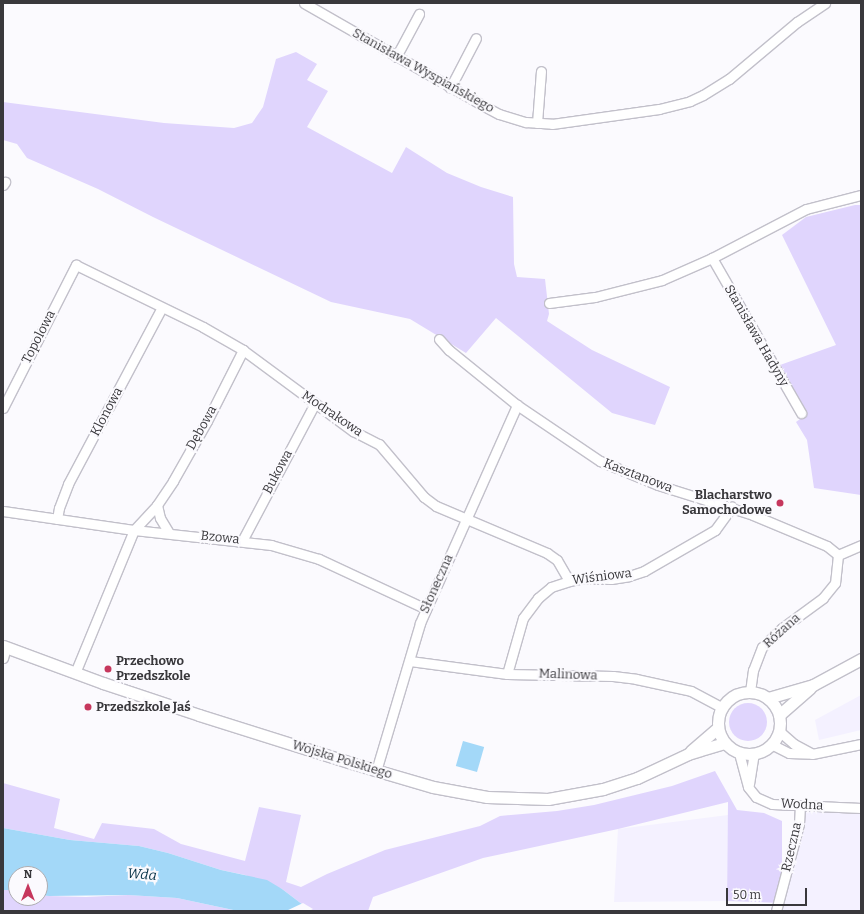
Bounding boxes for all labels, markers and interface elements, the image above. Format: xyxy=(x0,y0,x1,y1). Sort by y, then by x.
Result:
street label: Stanisława Wyspiańskiego xyxy=(349,25,497,117)
street label: Stanisława Hadyny xyxy=(721,282,791,390)
street label: Topolowa xyxy=(19,308,59,366)
street label: Klonowa xyxy=(88,385,126,439)
street label: Modrakowa xyxy=(298,388,366,440)
street label: Dębowa xyxy=(183,403,221,453)
street label: Bukowa xyxy=(260,447,296,497)
street label: Kasztanowa xyxy=(601,456,675,496)
place label: Blacharstwo Samochodowe xyxy=(682,488,772,519)
marker: Blacharstwo Samochodowe xyxy=(775,498,785,508)
street label: Bzowa xyxy=(200,528,240,548)
street label: Słoneczna xyxy=(417,552,457,616)
street label: Wiśniowa xyxy=(571,566,633,588)
street label: Różana xyxy=(760,610,804,652)
place label: Przechowo Przedszkole xyxy=(116,654,190,685)
marker: Przechowo Przedszkole xyxy=(103,664,113,674)
street label: Malinowa xyxy=(538,666,598,684)
place label: Przedszkole Jaś xyxy=(96,699,191,715)
marker: Przedszkole Jaś xyxy=(83,702,93,712)
street label: Wojska Polskiego xyxy=(290,737,394,783)
street label: Wodna xyxy=(780,796,824,814)
street label: Rzeczna xyxy=(779,821,805,873)
water label: Wda xyxy=(127,865,157,885)
north arrow xyxy=(8,866,48,906)
text: N xyxy=(24,868,32,881)
scale bar xyxy=(728,880,809,906)
text: 50 m xyxy=(733,888,761,902)

